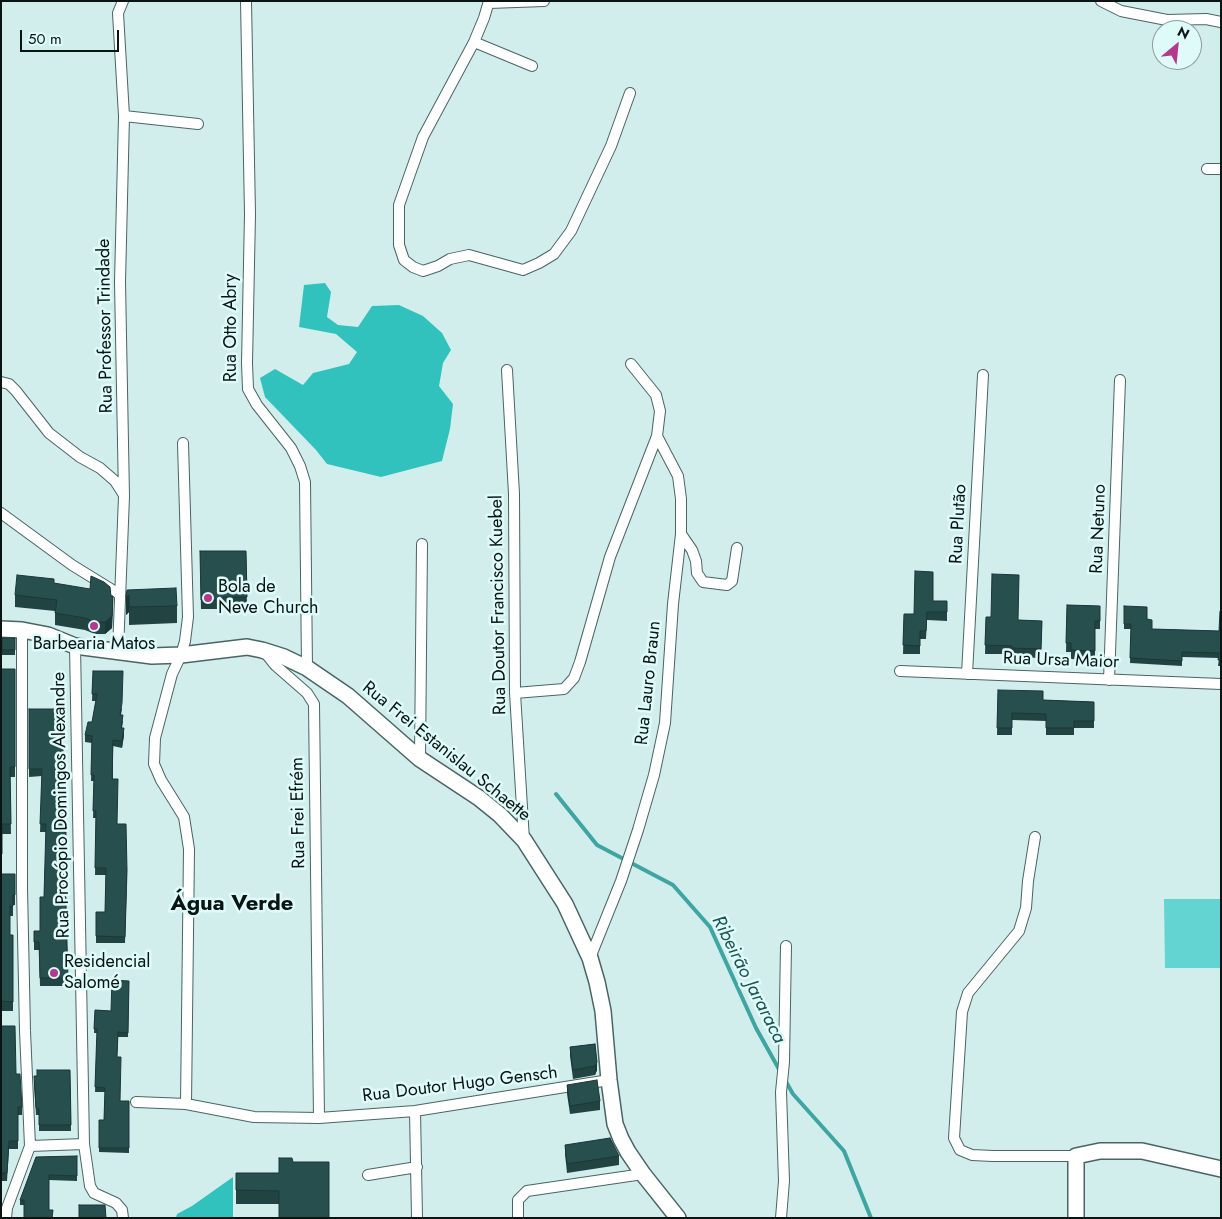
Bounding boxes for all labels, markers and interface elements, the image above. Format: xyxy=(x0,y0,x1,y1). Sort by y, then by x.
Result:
scale bar xyxy=(22,20,121,52)
north arrow xyxy=(1152,20,1202,70)
text: N xyxy=(1174,21,1193,44)
text: 50 m xyxy=(28,28,62,50)
street label: Rua Professor Trindade xyxy=(94,238,118,414)
street label: Rua Otto Abry xyxy=(221,274,243,382)
street label: Rua Plutão xyxy=(946,484,972,564)
street label: Rua Netuno xyxy=(1087,484,1111,574)
street label: Rua Doutor Francisco Kuebel xyxy=(486,495,512,715)
place label: Bola de Neve Church xyxy=(218,577,318,620)
marker: Bola de Neve Church xyxy=(202,592,214,604)
marker: Barbearia Matos xyxy=(88,620,100,632)
street label: Rua Lauro Braun xyxy=(632,620,666,746)
place label: Barbearia Matos xyxy=(33,634,155,656)
street label: Rua Ursa Maior xyxy=(1003,648,1119,674)
street label: Rua Procópio Domingos Alexandre xyxy=(49,672,75,938)
street label: Rua Frei Estanislau Schaette xyxy=(357,677,535,827)
street label: Rua Frei Efrém xyxy=(287,757,311,869)
district label: Água Verde xyxy=(171,892,293,918)
water label: Ribeirão Jararaca xyxy=(706,912,790,1048)
place label: Residencial Salomé xyxy=(64,952,150,994)
marker: Residencial Salomé xyxy=(48,967,60,979)
street label: Rua Doutor Hugo Gensch xyxy=(361,1062,559,1108)

